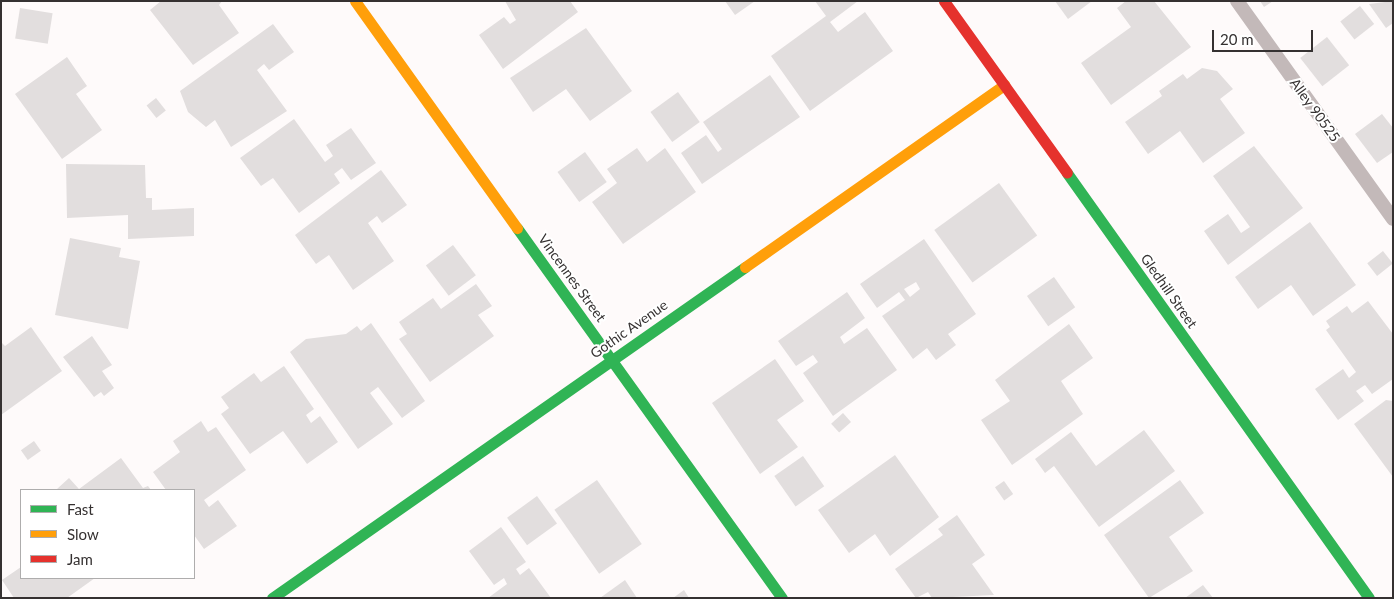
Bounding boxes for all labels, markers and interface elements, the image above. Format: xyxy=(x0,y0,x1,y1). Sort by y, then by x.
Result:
scale bar xyxy=(1214,20,1315,52)
text: 20 m xyxy=(1220,30,1254,48)
street label: Alley 90525 xyxy=(1286,75,1344,145)
street label: Vincennes Street xyxy=(535,231,609,325)
street label: Gledhill Street xyxy=(1137,251,1201,331)
street label: Gothic Avenue xyxy=(587,296,671,362)
legend xyxy=(20,489,195,579)
text: Fast xyxy=(67,500,94,518)
text: Slow xyxy=(67,525,99,543)
text: Jam xyxy=(67,550,93,568)

